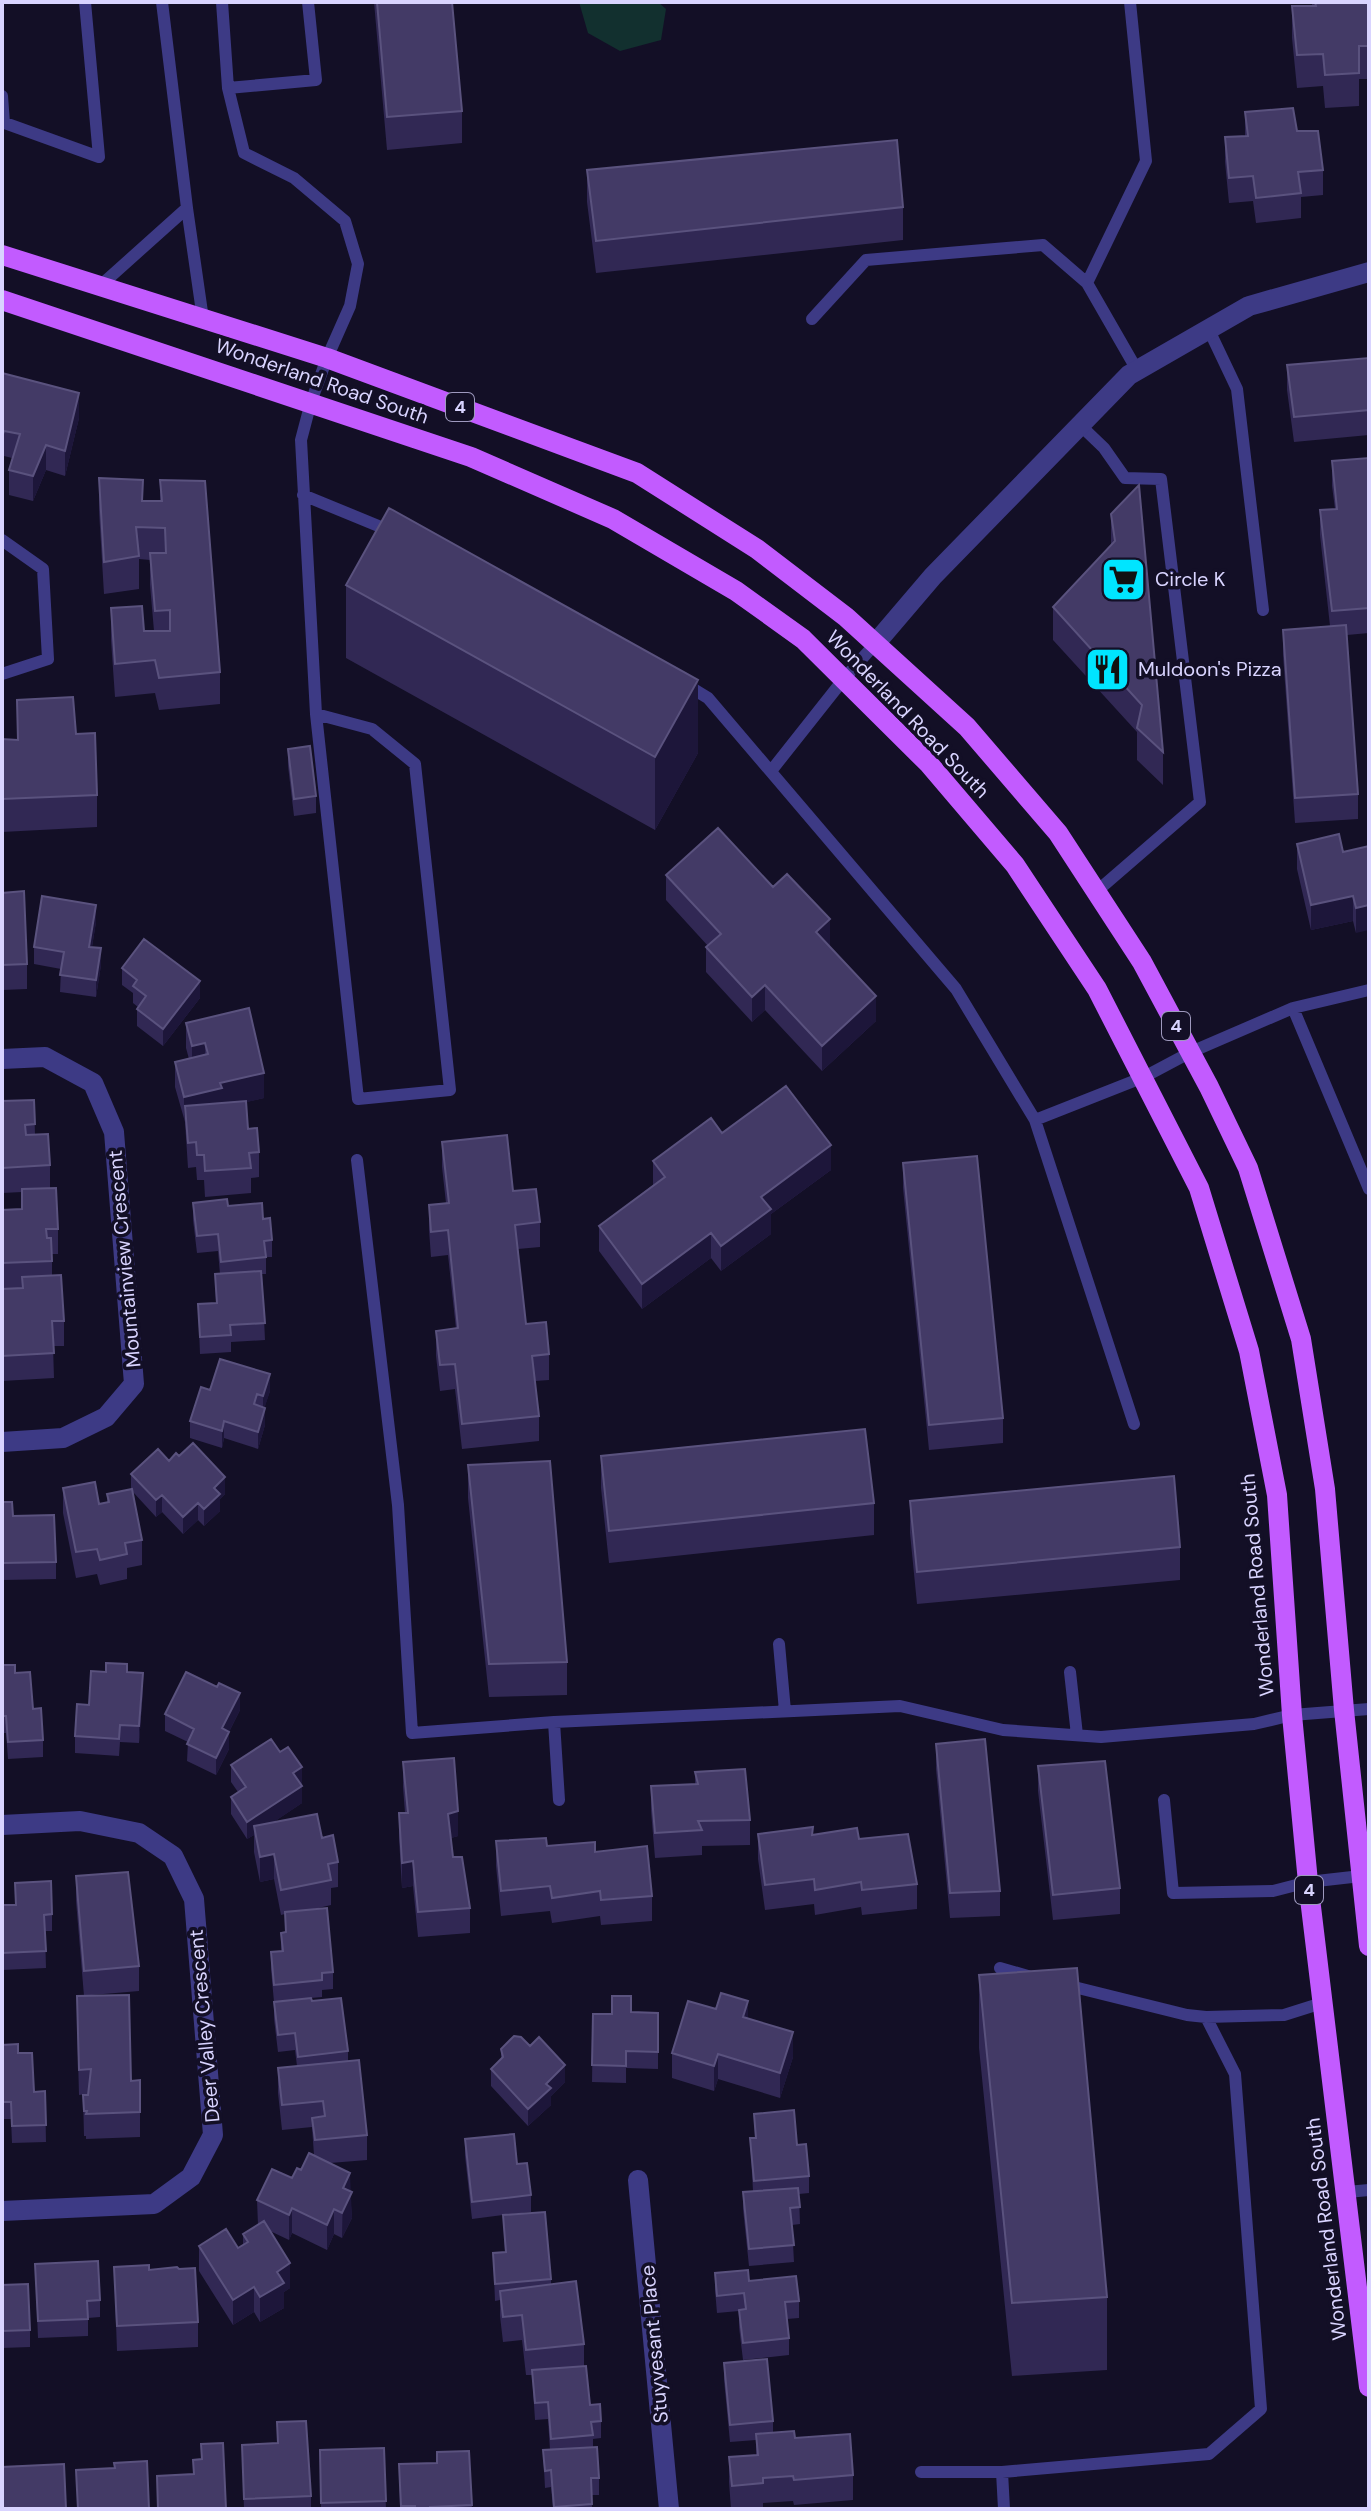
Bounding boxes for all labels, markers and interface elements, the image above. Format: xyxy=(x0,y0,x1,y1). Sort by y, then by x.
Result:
street label: Wonderland Road South xyxy=(212,332,432,430)
road number: 4 xyxy=(446,393,474,421)
supermarket icon: Circle K xyxy=(1100,555,1148,603)
place label: Circle K xyxy=(1155,566,1226,592)
street label: Wonderland Road South xyxy=(821,624,995,804)
restaurant icon: Muldoon's Pizza xyxy=(1083,645,1131,693)
place label: Muldoon's Pizza xyxy=(1138,656,1282,682)
road number: 4 xyxy=(1162,1012,1190,1040)
street label: Mountainview Crescent xyxy=(102,1149,146,1369)
street label: Wonderland Road South xyxy=(1234,1472,1280,1698)
road number: 4 xyxy=(1295,1876,1323,1904)
street label: Deer Valley Crescent xyxy=(183,1928,225,2124)
street label: Wonderland Road South xyxy=(1299,2116,1353,2342)
street label: Stuyvesant Place xyxy=(634,2264,674,2424)

